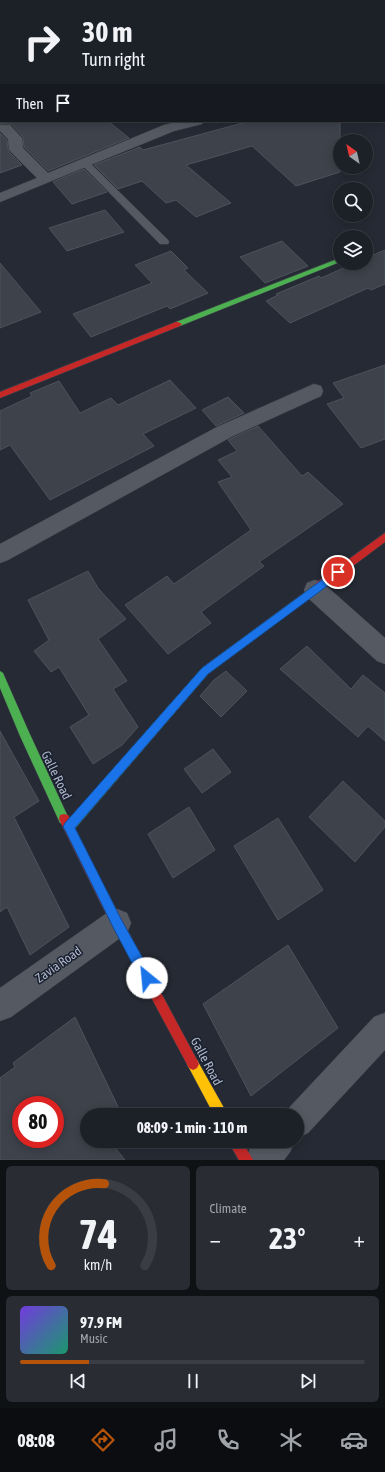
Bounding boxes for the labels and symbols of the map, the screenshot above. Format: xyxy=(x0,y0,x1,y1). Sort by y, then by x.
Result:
north arrow xyxy=(333,134,373,174)
pin xyxy=(321,555,355,589)
street label: Galle Road xyxy=(38,748,75,802)
street label: Zavia Road xyxy=(32,943,84,986)
position arrow xyxy=(126,957,168,999)
street label: Galle Road xyxy=(188,1035,225,1088)
speed limit sign: 80 xyxy=(12,1096,64,1148)

